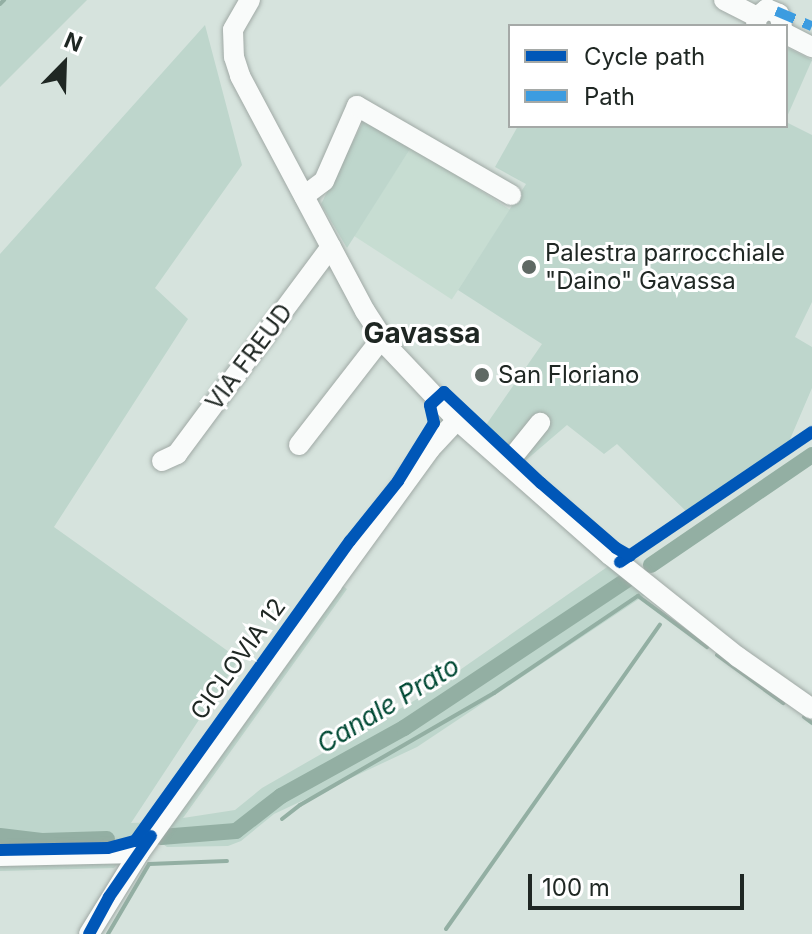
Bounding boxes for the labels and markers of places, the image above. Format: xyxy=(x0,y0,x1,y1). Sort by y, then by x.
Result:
place label: Palestra parrocchiale "Daino" Gavassa xyxy=(545,239,785,295)
marker: Palestra parrocchiale "Daino" Gavassa xyxy=(520,258,538,276)
place label: San Floriano xyxy=(498,361,639,389)
marker: San Floriano xyxy=(473,366,491,384)

